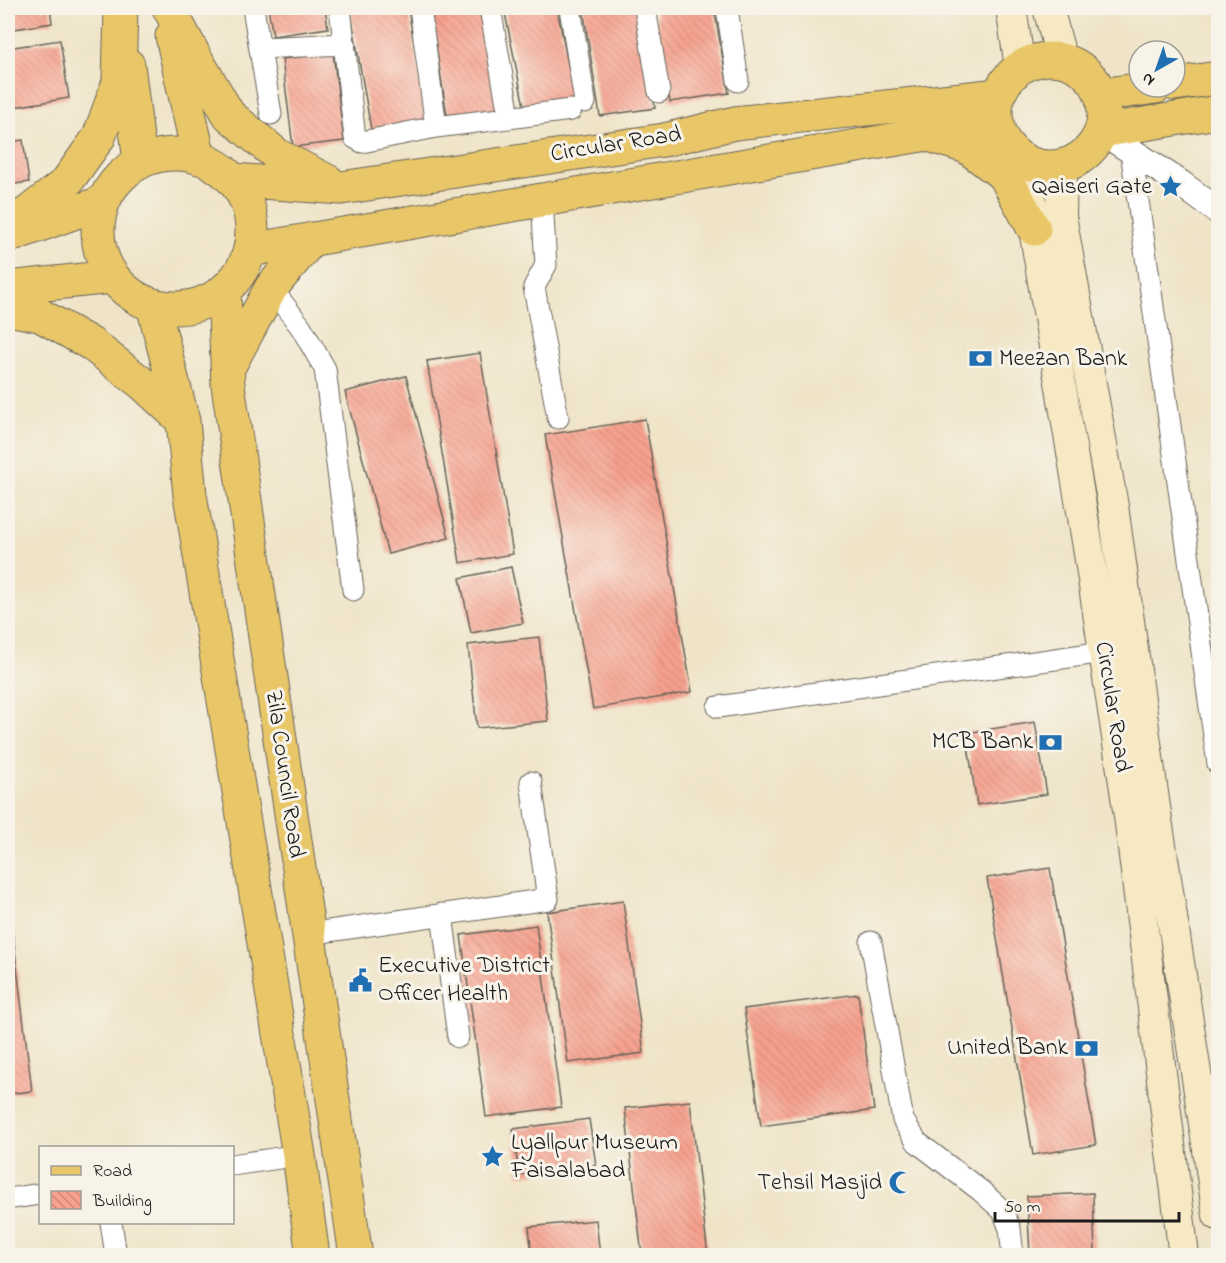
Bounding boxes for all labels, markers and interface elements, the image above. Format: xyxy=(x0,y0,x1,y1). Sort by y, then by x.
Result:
north arrow xyxy=(1127,39,1187,99)
text: N xyxy=(1137,66,1160,92)
street label: Circular Road xyxy=(548,117,684,173)
place label: Qaiseri Gate xyxy=(1032,170,1152,205)
place icon: Qaiseri Gate xyxy=(1157,174,1183,200)
place label: Meezan Bank xyxy=(999,342,1128,377)
bank icon: Meezan Bank xyxy=(968,346,994,372)
street label: Circular Road xyxy=(1084,639,1140,775)
street label: Zila Council Road xyxy=(255,688,313,861)
place label: MCB Bank xyxy=(932,725,1033,760)
bank icon: MCB Bank xyxy=(1038,729,1064,755)
place label: Executive District Officer Health xyxy=(378,949,550,1012)
public building icon: Executive District Officer Health xyxy=(347,967,373,993)
place label: United Bank xyxy=(947,1031,1068,1066)
bank icon: United Bank xyxy=(1073,1035,1099,1061)
place label: Lyallpur Museum Faisalabad xyxy=(510,1126,678,1189)
place icon: Lyallpur Museum Faisalabad xyxy=(480,1144,506,1170)
legend xyxy=(39,1146,234,1224)
text: Road xyxy=(93,1159,132,1185)
place label: Tehsil Masjid xyxy=(757,1166,883,1201)
mosque icon: Tehsil Masjid xyxy=(887,1170,913,1196)
scale bar xyxy=(995,1185,1180,1223)
text: Building xyxy=(92,1189,152,1216)
text: 50 m xyxy=(1004,1195,1041,1221)

